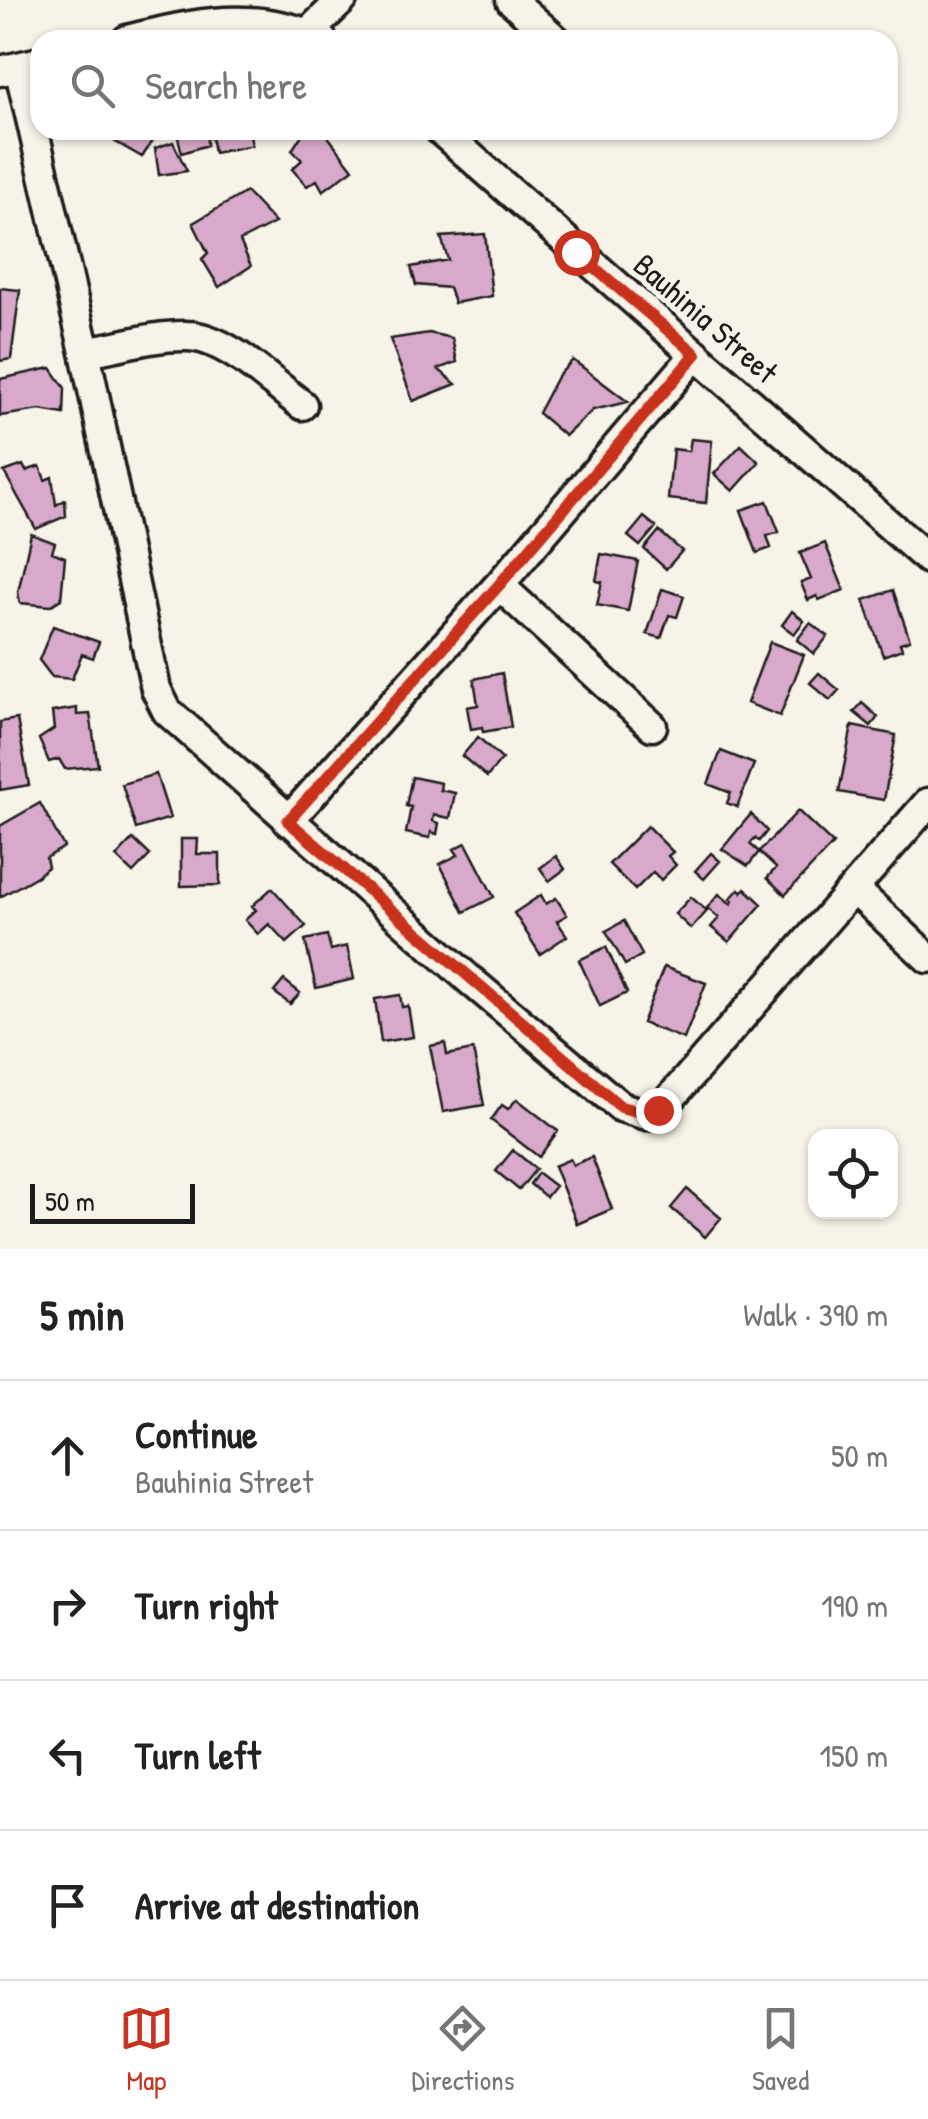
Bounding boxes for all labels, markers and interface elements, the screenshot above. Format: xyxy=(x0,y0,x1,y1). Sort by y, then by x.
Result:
search box xyxy=(30,30,898,140)
icon: search xyxy=(65,58,120,113)
text: Search here xyxy=(145,59,307,111)
route start xyxy=(554,230,600,276)
street label: Bauhinia Street xyxy=(625,243,788,393)
route end xyxy=(636,1088,682,1134)
map controls xyxy=(808,1129,898,1219)
button: locate xyxy=(808,1129,898,1219)
scale bar xyxy=(30,1179,195,1224)
text: 50 m xyxy=(45,1182,95,1220)
text: 5 min xyxy=(40,1286,124,1343)
text: Walk · 390 m xyxy=(743,1293,888,1336)
text: Continue xyxy=(135,1408,257,1460)
icon: ahead xyxy=(40,1428,95,1483)
text: 50 m xyxy=(831,1434,888,1477)
text: Bauhinia Street xyxy=(135,1460,313,1503)
icon: right xyxy=(40,1578,95,1633)
text: Turn right xyxy=(135,1579,278,1631)
text: 190 m xyxy=(821,1584,888,1627)
icon: left xyxy=(40,1728,95,1783)
text: Turn left xyxy=(135,1729,260,1781)
text: 150 m xyxy=(819,1734,888,1777)
icon: arrive xyxy=(40,1878,95,1933)
text: Arrive at destination xyxy=(135,1879,419,1931)
tab: Map xyxy=(119,2001,174,2099)
tab: Directions xyxy=(411,2001,514,2099)
tab: Saved xyxy=(752,2001,809,2099)

